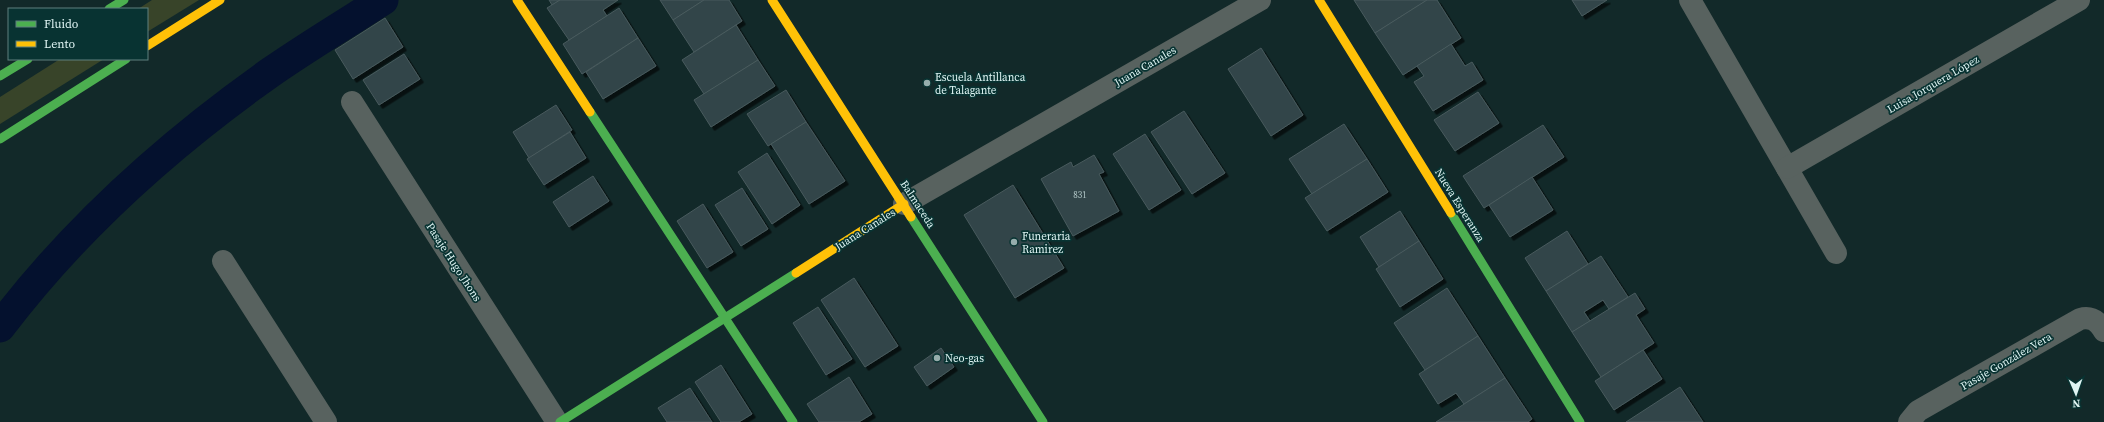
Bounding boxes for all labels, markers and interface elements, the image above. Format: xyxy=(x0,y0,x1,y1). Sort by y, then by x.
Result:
legend xyxy=(8,8,148,60)
text: Fluido xyxy=(44,16,79,32)
text: Lento xyxy=(44,36,75,52)
street label: Juana Canales xyxy=(1111,43,1179,91)
street label: Luisa Jorquera López xyxy=(1885,52,1982,117)
place label: Escuela Antillanca de Talagante xyxy=(935,70,1026,98)
marker: Escuela Antillanca de Talagante xyxy=(922,78,932,88)
street label: Nueva Esperanza xyxy=(1431,166,1488,245)
street label: Balmaceda xyxy=(897,178,939,231)
house number: 831 xyxy=(1073,189,1087,201)
street label: Juana Canales xyxy=(831,205,899,255)
street label: Pasaje Hugo Jhons xyxy=(423,220,485,305)
place label: Funeraria Ramirez xyxy=(1022,229,1071,257)
marker: Funeraria Ramirez xyxy=(1009,237,1019,247)
street label: Pasaje González Vera xyxy=(1958,329,2055,394)
place label: Neo-gas xyxy=(945,351,984,366)
marker: Neo-gas xyxy=(932,353,942,363)
north arrow xyxy=(2056,374,2096,414)
text: N xyxy=(2072,396,2081,411)

